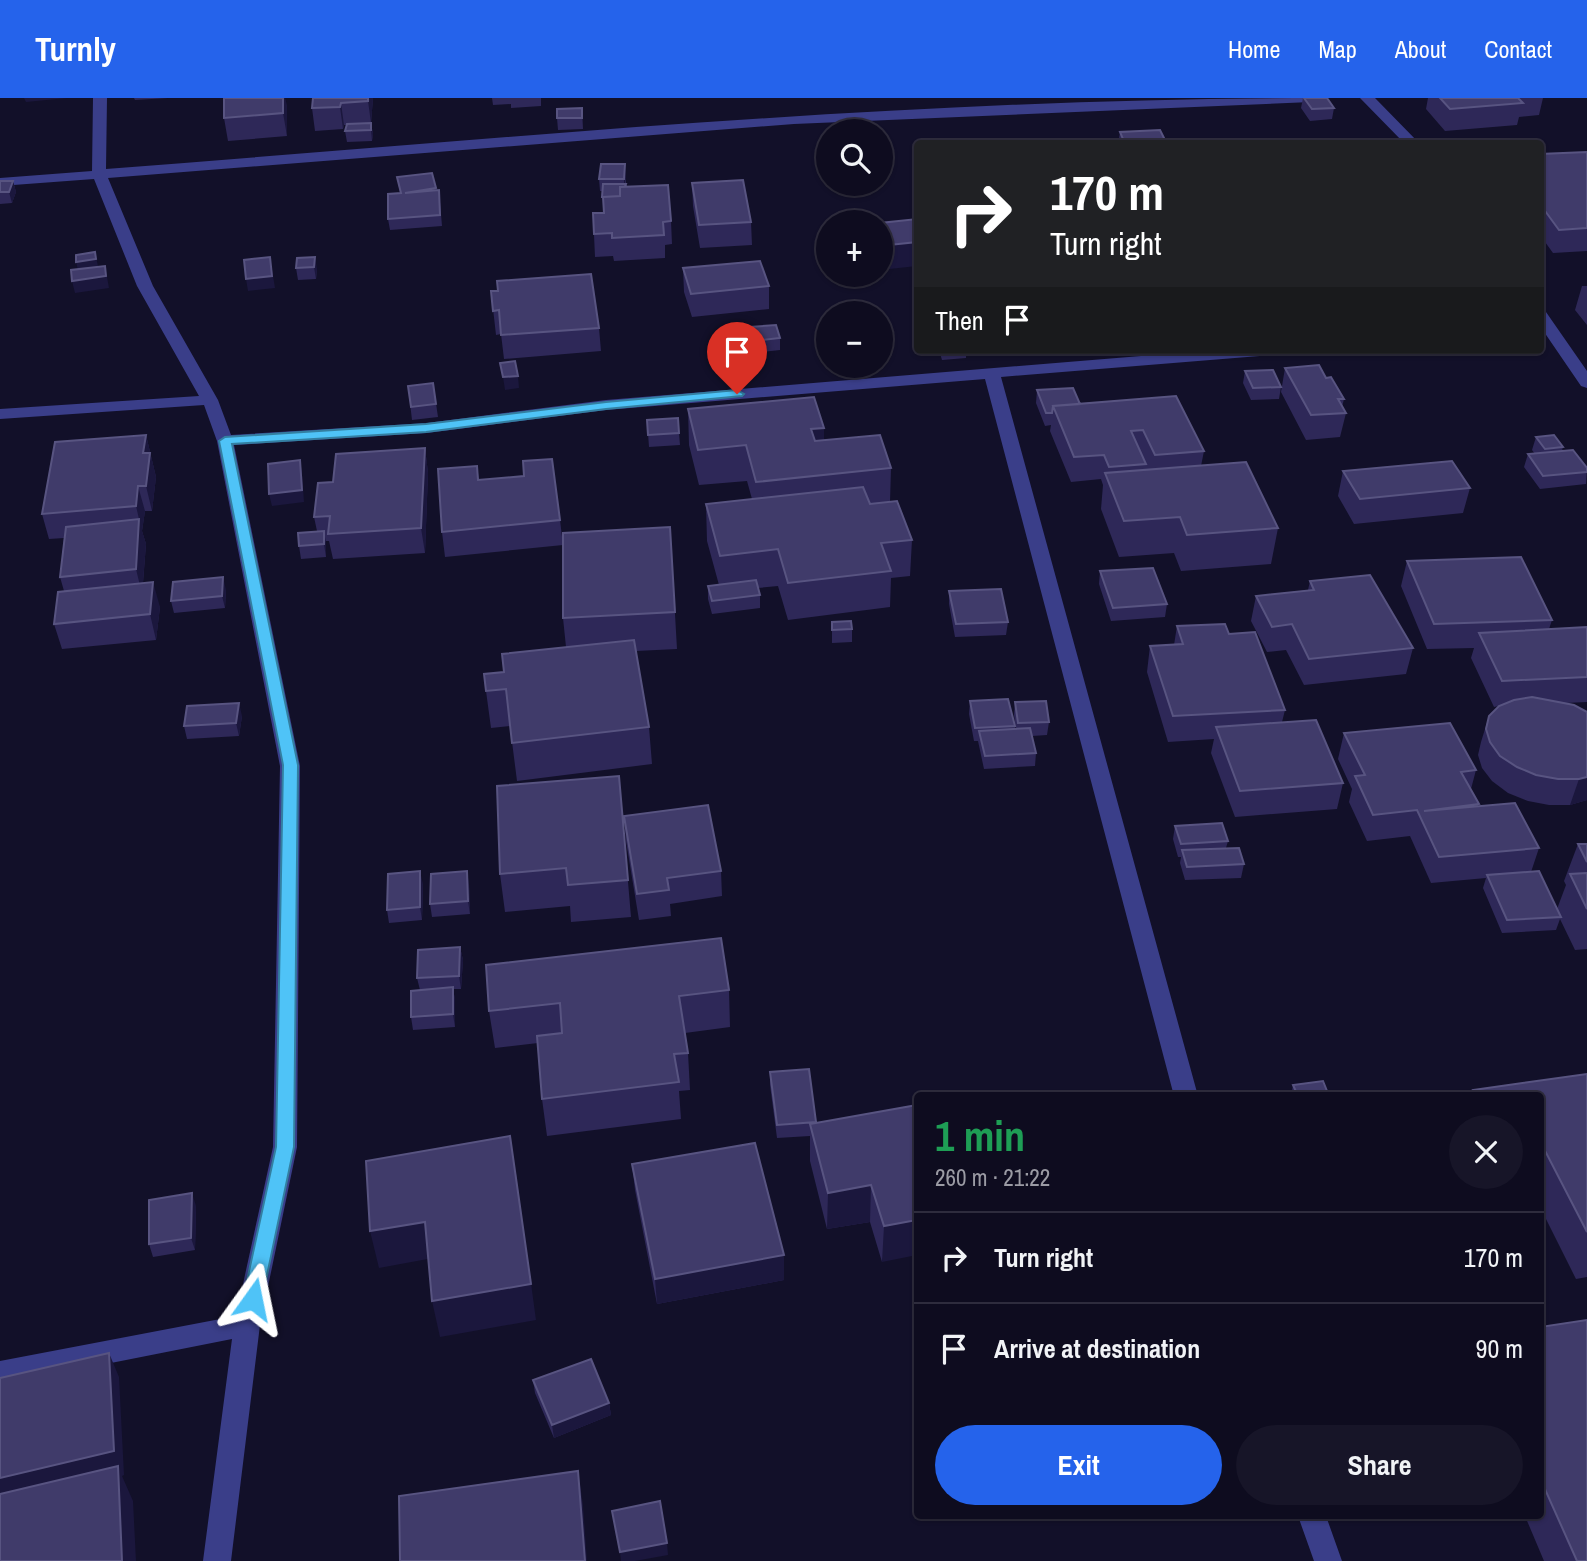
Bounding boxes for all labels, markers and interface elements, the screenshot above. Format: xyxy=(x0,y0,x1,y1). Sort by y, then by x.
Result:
text: Turnly xyxy=(35,27,116,71)
text: Home xyxy=(1228,33,1280,65)
text: Map xyxy=(1318,33,1357,65)
text: About xyxy=(1395,33,1446,65)
text: Contact xyxy=(1484,33,1552,65)
map controls xyxy=(816,119,893,378)
button: search xyxy=(816,119,893,196)
text: 170 m xyxy=(1050,159,1164,225)
icon: right xyxy=(935,168,1026,259)
button: + xyxy=(816,210,893,287)
text: Turn right xyxy=(1050,222,1162,265)
button: − xyxy=(816,301,893,378)
icon: arrive xyxy=(998,301,1036,339)
text: Then xyxy=(935,303,984,338)
pin xyxy=(707,322,767,394)
icon: arrive xyxy=(718,333,756,371)
text: 1 min xyxy=(935,1108,1025,1164)
button: close xyxy=(1449,1115,1523,1189)
text: 260 m · 21:22 xyxy=(935,1162,1050,1193)
icon: right xyxy=(935,1239,973,1277)
text: Turn right xyxy=(994,1240,1093,1275)
text: 170 m xyxy=(1464,1240,1523,1275)
position arrow xyxy=(216,1262,290,1336)
icon: arrive xyxy=(935,1330,973,1368)
text: Arrive at destination xyxy=(994,1331,1200,1366)
text: 90 m xyxy=(1476,1331,1523,1366)
button: Exit xyxy=(935,1425,1222,1505)
button: Share xyxy=(1236,1425,1523,1505)

